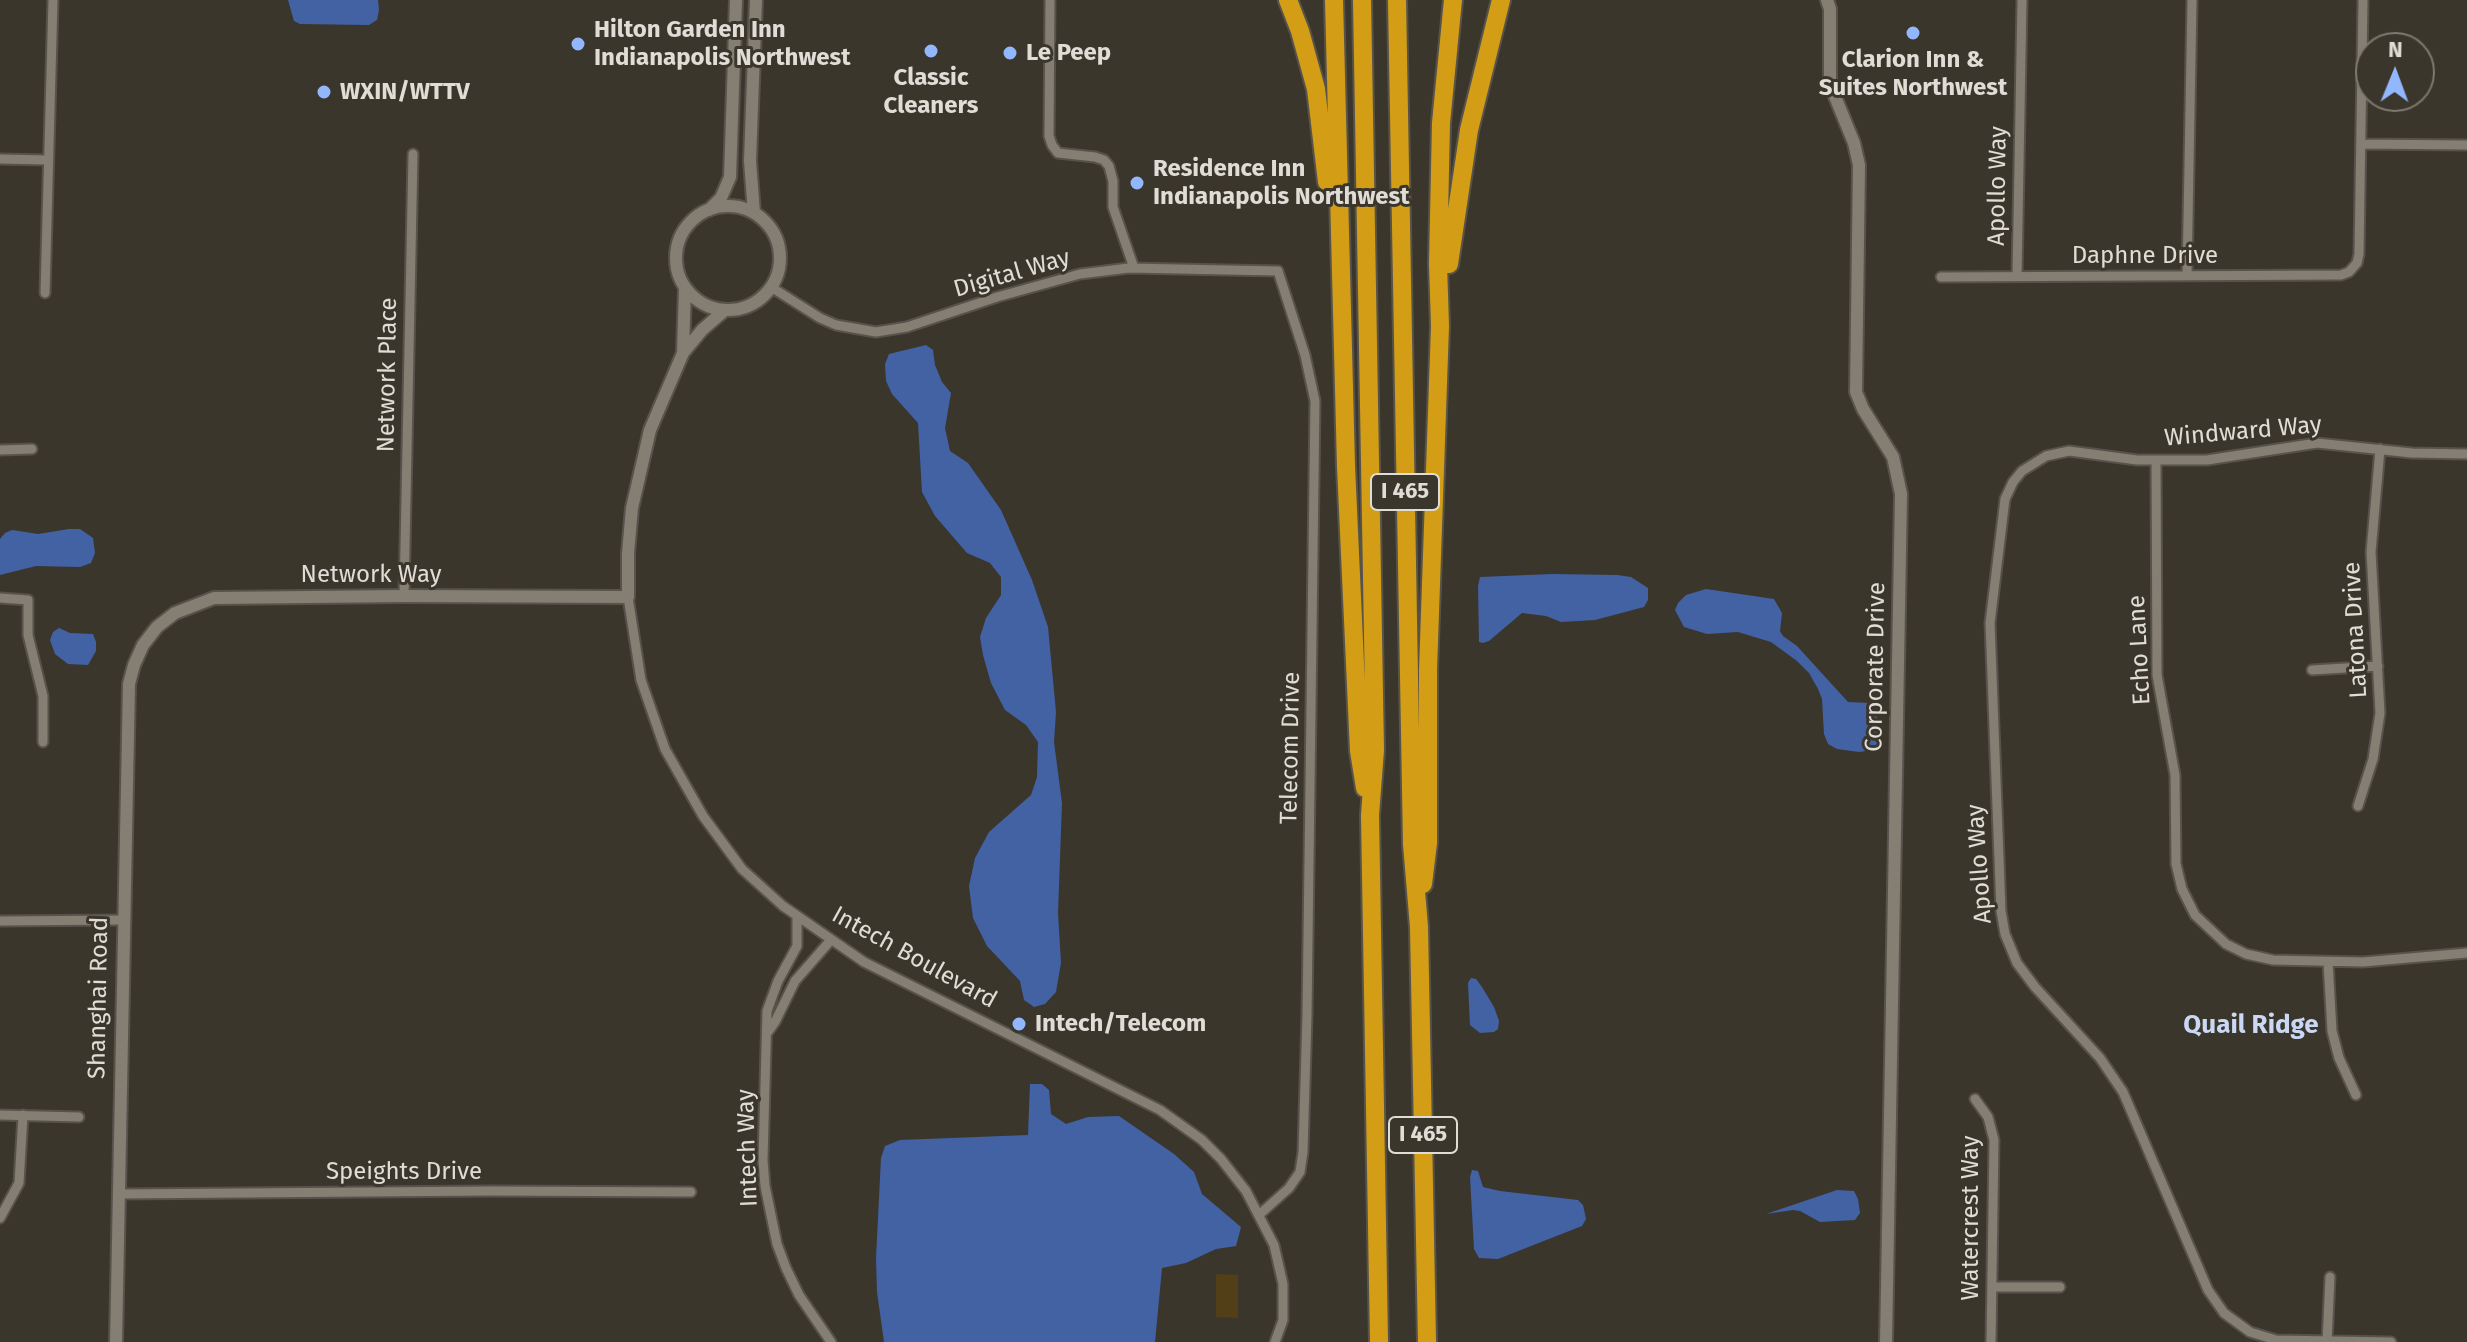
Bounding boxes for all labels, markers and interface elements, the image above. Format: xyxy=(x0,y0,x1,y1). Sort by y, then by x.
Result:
place label: Hilton Garden Inn Indianapolis Northwest xyxy=(594,16,850,72)
marker: Clarion Inn & Suites Northwest xyxy=(1904,24,1922,42)
north arrow xyxy=(2355,32,2435,112)
marker: Hilton Garden Inn Indianapolis Northwest xyxy=(569,35,587,53)
text: N xyxy=(2388,36,2403,63)
place label: Le Peep xyxy=(1026,39,1111,67)
marker: Classic Cleaners xyxy=(922,42,940,60)
marker: Le Peep xyxy=(1001,44,1019,62)
place label: Clarion Inn & Suites Northwest xyxy=(1819,46,2007,102)
place label: Classic Cleaners xyxy=(884,64,978,120)
place label: WXIN/WTTV xyxy=(340,78,470,106)
marker: WXIN/WTTV xyxy=(315,83,333,101)
street label: Apollo Way xyxy=(1983,126,2013,246)
place label: Residence Inn Indianapolis Northwest xyxy=(1153,155,1409,211)
marker: Residence Inn Indianapolis Northwest xyxy=(1128,174,1146,192)
street label: Daphne Drive xyxy=(2072,242,2218,270)
street label: Digital Way xyxy=(950,244,1074,304)
street label: Network Place xyxy=(372,297,404,453)
street label: Windward Way xyxy=(2163,411,2323,453)
road number: I 465 xyxy=(1371,474,1439,510)
street label: Network Way xyxy=(301,561,441,589)
street label: Latona Drive xyxy=(2338,561,2374,699)
street label: Corporate Drive xyxy=(1860,582,1892,752)
street label: Echo Lane xyxy=(2123,594,2157,706)
street label: Telecom Drive xyxy=(1275,672,1307,824)
street label: Apollo Way xyxy=(1961,803,1999,925)
street label: Intech Boulevard xyxy=(826,901,1002,1015)
street label: Shanghai Road xyxy=(83,917,115,1079)
place label: Intech/Telecom xyxy=(1035,1010,1206,1038)
district label: Quail Ridge xyxy=(2183,1010,2319,1042)
marker: Intech/Telecom xyxy=(1010,1015,1028,1033)
street label: Intech Way xyxy=(732,1089,764,1207)
road number: I 465 xyxy=(1389,1117,1457,1153)
street label: Watercrest Way xyxy=(1957,1135,1985,1301)
street label: Speights Drive xyxy=(326,1158,482,1186)

